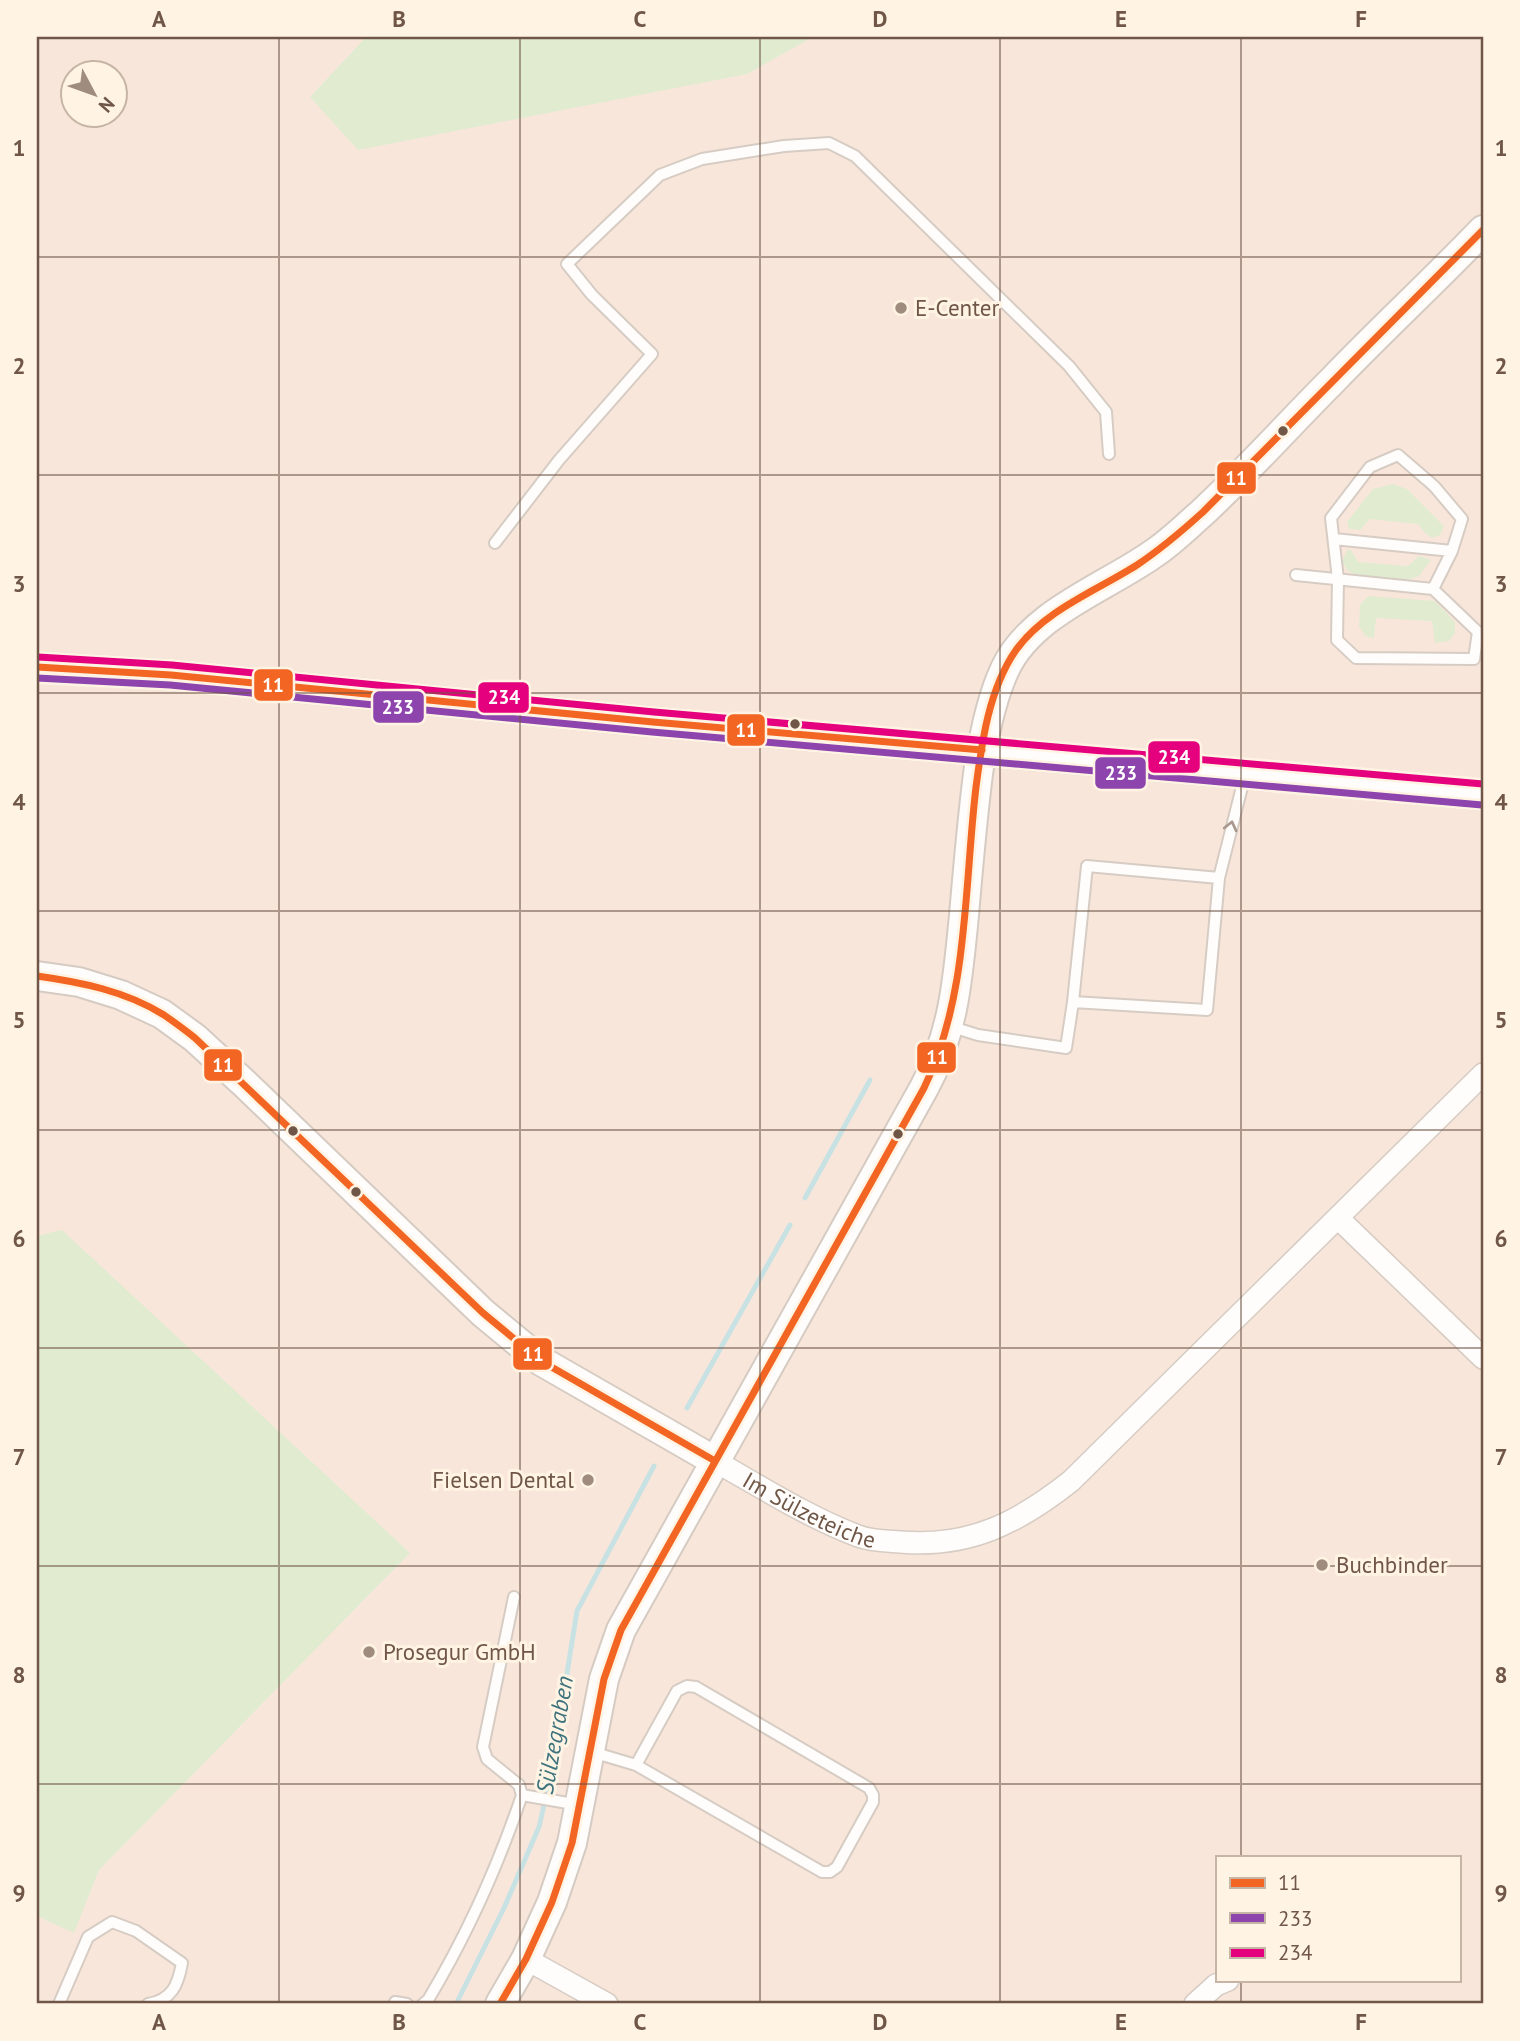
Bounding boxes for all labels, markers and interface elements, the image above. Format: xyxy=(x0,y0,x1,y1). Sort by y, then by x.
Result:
text: A xyxy=(152,4,166,33)
text: B xyxy=(392,4,406,33)
text: C xyxy=(634,4,647,33)
text: D xyxy=(873,4,887,33)
text: E xyxy=(1115,4,1127,33)
text: F xyxy=(1355,4,1367,33)
north arrow xyxy=(60,60,130,130)
text: N xyxy=(94,93,120,118)
text: 1 xyxy=(12,133,26,162)
text: 1 xyxy=(1494,133,1508,162)
place label: E-Center xyxy=(915,293,999,322)
marker: E-Center xyxy=(893,300,909,316)
text: 2 xyxy=(12,351,26,380)
text: 2 xyxy=(1494,351,1508,380)
unlabelled marker xyxy=(1276,424,1290,438)
line badge: 11 xyxy=(1216,461,1257,495)
text: 11 xyxy=(1225,466,1247,490)
text: 3 xyxy=(12,569,26,598)
text: 3 xyxy=(1494,569,1508,598)
line badge: 11 xyxy=(253,668,294,702)
text: 11 xyxy=(262,673,284,697)
line badge: 234 xyxy=(477,681,530,714)
text: 234 xyxy=(488,685,520,709)
line badge: 233 xyxy=(372,690,425,724)
text: 233 xyxy=(382,695,414,719)
line badge: 11 xyxy=(726,713,766,747)
unlabelled marker xyxy=(788,717,802,731)
text: 11 xyxy=(735,718,757,742)
line badge: 234 xyxy=(1147,740,1201,774)
text: 234 xyxy=(1158,745,1190,769)
line badge: 233 xyxy=(1094,756,1147,790)
text: 233 xyxy=(1105,761,1137,785)
text: 4 xyxy=(12,787,26,816)
text: 4 xyxy=(1494,787,1508,816)
one-way arrow xyxy=(1223,820,1237,832)
text: 5 xyxy=(12,1005,26,1034)
text: 5 xyxy=(1494,1005,1508,1034)
line badge: 11 xyxy=(916,1041,957,1074)
text: 11 xyxy=(926,1045,948,1069)
line badge: 11 xyxy=(203,1048,243,1082)
text: 11 xyxy=(212,1053,234,1077)
unlabelled marker xyxy=(286,1124,300,1138)
unlabelled marker xyxy=(891,1127,905,1141)
unlabelled marker xyxy=(349,1185,363,1199)
text: 6 xyxy=(12,1224,26,1253)
text: 6 xyxy=(1494,1224,1508,1253)
line badge: 11 xyxy=(512,1337,553,1371)
text: 11 xyxy=(522,1342,544,1366)
text: 7 xyxy=(12,1442,26,1471)
text: 7 xyxy=(1494,1442,1508,1471)
place label: Fielsen Dental xyxy=(432,1465,574,1494)
street label: Im Sülzeteiche xyxy=(738,1465,878,1554)
marker: Fielsen Dental xyxy=(580,1472,596,1488)
place label: Buchbinder xyxy=(1336,1550,1448,1579)
marker: Buchbinder xyxy=(1314,1557,1330,1573)
place label: Prosegur GmbH xyxy=(383,1637,536,1666)
marker: Prosegur GmbH xyxy=(361,1644,377,1660)
text: 8 xyxy=(12,1660,26,1689)
text: 8 xyxy=(1494,1660,1508,1689)
water label: Sülzegraben xyxy=(529,1673,580,1797)
legend xyxy=(1216,1856,1460,1982)
text: 11 xyxy=(1278,1869,1301,1896)
text: 9 xyxy=(12,1878,26,1907)
text: 9 xyxy=(1494,1878,1508,1907)
text: 233 xyxy=(1278,1905,1312,1932)
text: 234 xyxy=(1278,1939,1312,1966)
text: A xyxy=(152,2007,166,2036)
text: B xyxy=(392,2007,406,2036)
text: C xyxy=(634,2007,647,2036)
text: D xyxy=(873,2007,887,2036)
text: E xyxy=(1115,2007,1127,2036)
text: F xyxy=(1355,2007,1367,2036)

